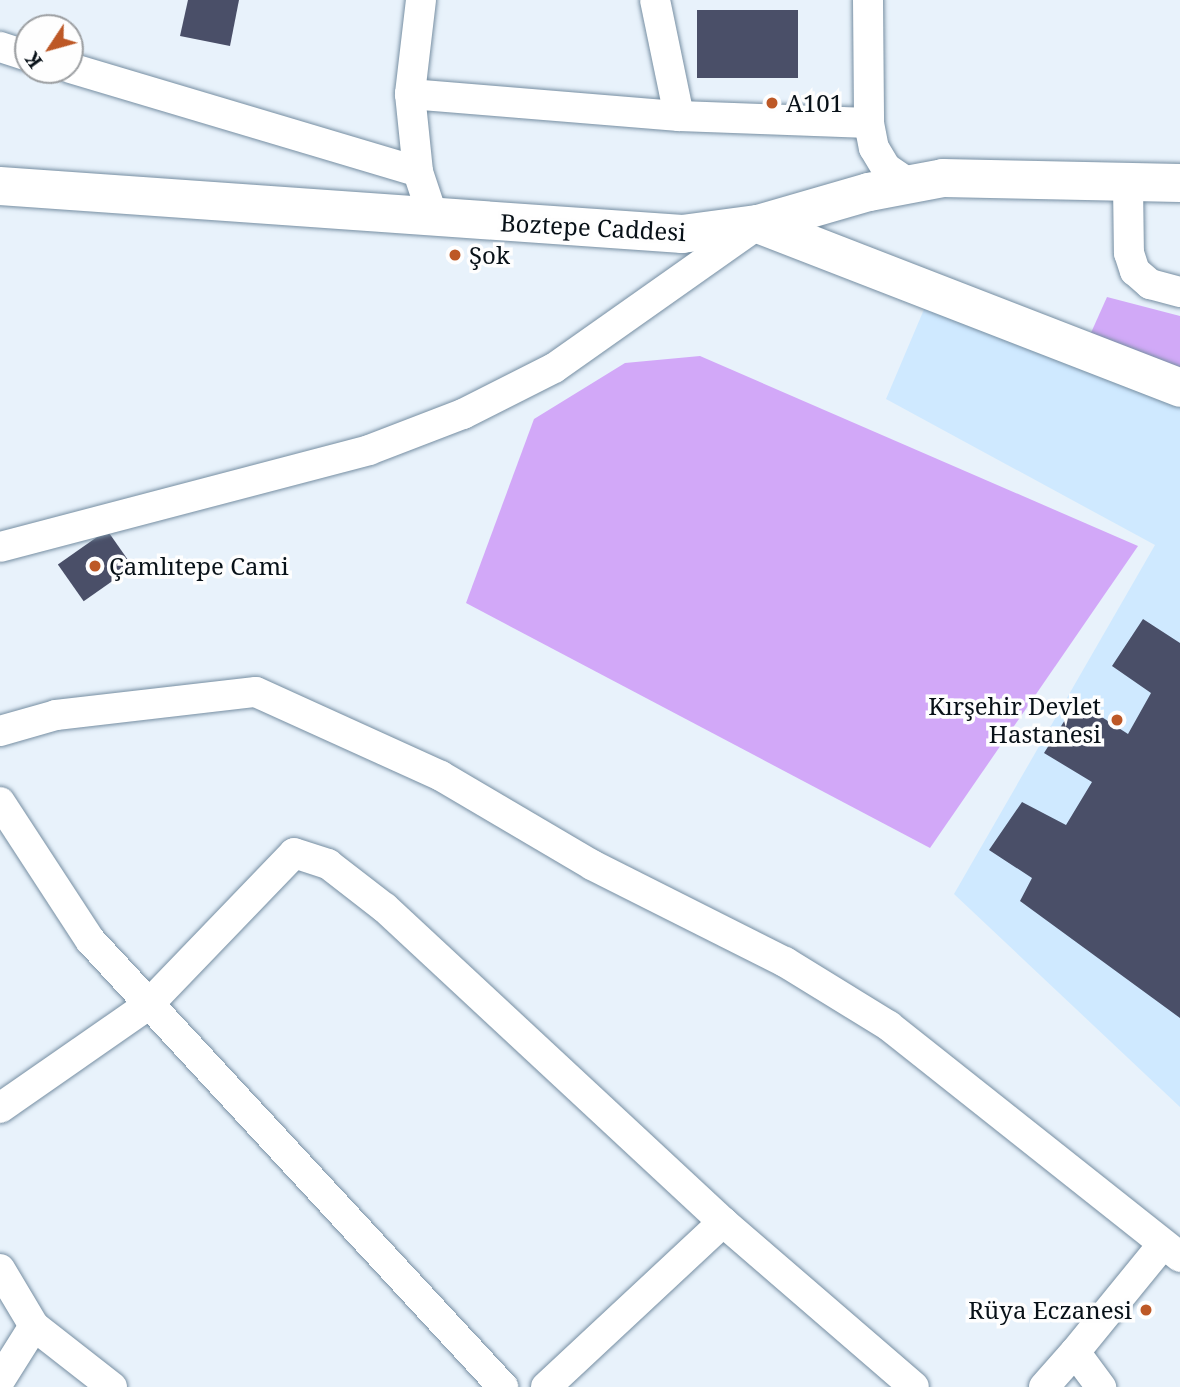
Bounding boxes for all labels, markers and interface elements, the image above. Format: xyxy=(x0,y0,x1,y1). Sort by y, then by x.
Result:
north arrow xyxy=(14,14,84,84)
text: K xyxy=(19,47,48,73)
place label: A101 xyxy=(786,89,843,117)
marker: A101 xyxy=(764,95,780,111)
street label: Boztepe Caddesi xyxy=(499,208,687,246)
place label: Şok xyxy=(469,241,510,269)
marker: Şok xyxy=(447,247,463,263)
place label: Çamlıtepe Cami xyxy=(109,552,289,580)
marker: Çamlıtepe Cami xyxy=(87,558,103,574)
place label: Kırşehir Devlet Hastanesi xyxy=(928,692,1101,748)
marker: Kırşehir Devlet Hastanesi xyxy=(1107,710,1127,730)
place label: Rüya Eczanesi xyxy=(968,1296,1132,1324)
marker: Rüya Eczanesi xyxy=(1138,1302,1154,1318)

